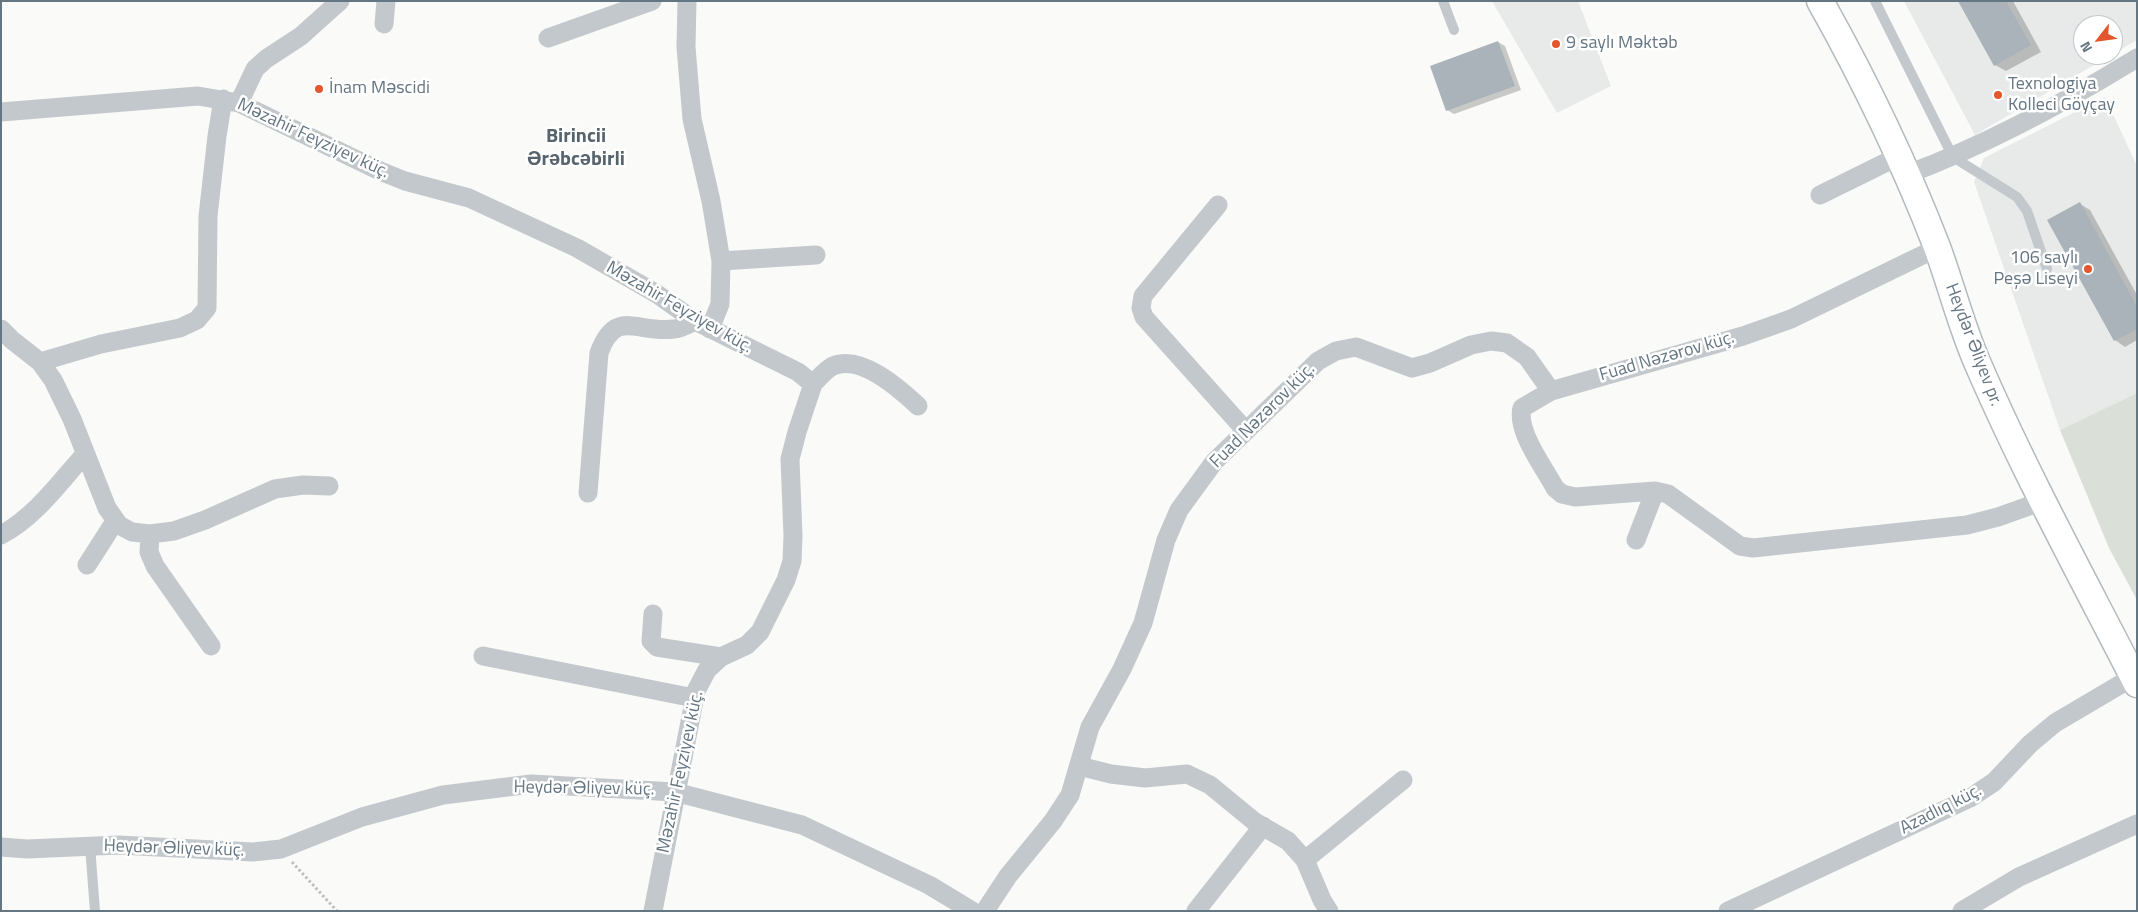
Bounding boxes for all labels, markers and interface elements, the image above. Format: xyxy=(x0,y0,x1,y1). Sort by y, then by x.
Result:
north arrow xyxy=(2073,15,2123,65)
place label: 9 saylı Məktəb xyxy=(1566,33,1678,55)
marker: 9 saylı Məktəb xyxy=(1550,38,1562,50)
text: N xyxy=(2074,38,2097,57)
place label: Texnologiya Kolleci Göyçay xyxy=(2008,74,2115,116)
place label: İnam Məscidi xyxy=(329,78,430,100)
marker: İnam Məscidi xyxy=(313,83,325,95)
marker: Texnologiya Kolleci Göyçay xyxy=(1992,89,2004,101)
street label: Məzahir Feyziyev küç. xyxy=(234,94,392,184)
district label: Birincii Ərəbcəbirli xyxy=(527,125,625,172)
place label: 106 saylı Peşə Liseyi xyxy=(1993,248,2078,290)
street label: Məzahir Feyziyev küç. xyxy=(602,257,756,359)
marker: 106 saylı Peşə Liseyi xyxy=(2082,263,2094,275)
street label: Heydər Əliyev pr. xyxy=(1940,281,2006,409)
street label: Fuad Nəzərov küç. xyxy=(1597,327,1737,387)
street label: Fuad Nəzərov küç. xyxy=(1206,359,1320,473)
street label: Məzahir Feyziyev küç. xyxy=(653,689,709,855)
street label: Heydər Əliyev küç. xyxy=(513,777,655,801)
street label: Azadlıq küç. xyxy=(1896,780,1986,840)
street label: Heydər Əliyev küç. xyxy=(103,836,245,862)

